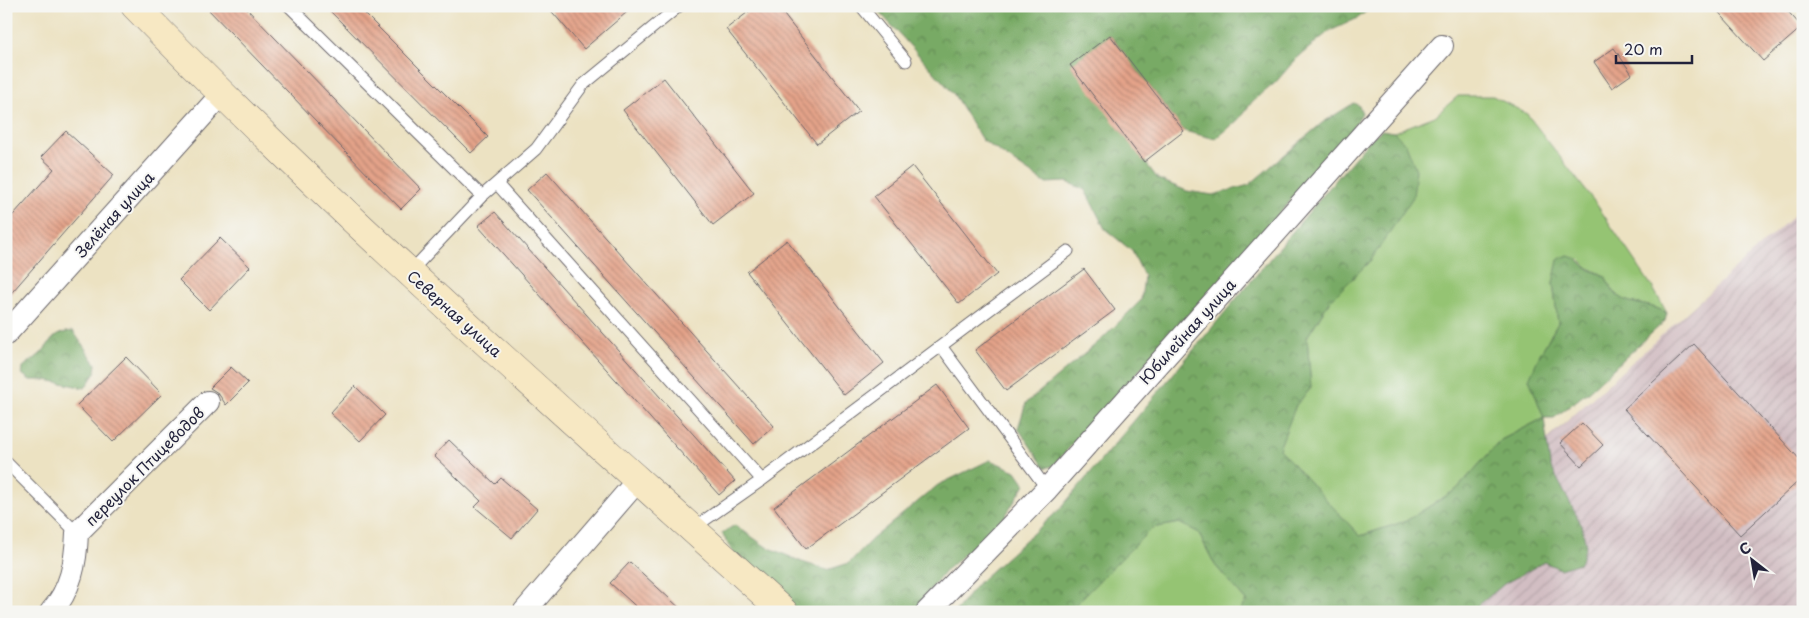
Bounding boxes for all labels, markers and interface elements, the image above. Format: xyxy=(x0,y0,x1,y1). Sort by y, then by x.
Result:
scale bar xyxy=(1616,32,1693,64)
text: 20 m xyxy=(1624,37,1663,60)
street label: Зелёная улица xyxy=(69,165,159,262)
street label: Северная улица xyxy=(402,264,508,362)
street label: Юбилейная улица xyxy=(1133,273,1241,389)
street label: переулок Птицеводов xyxy=(79,401,209,531)
north arrow xyxy=(1726,536,1776,586)
text: С xyxy=(1735,537,1755,560)

